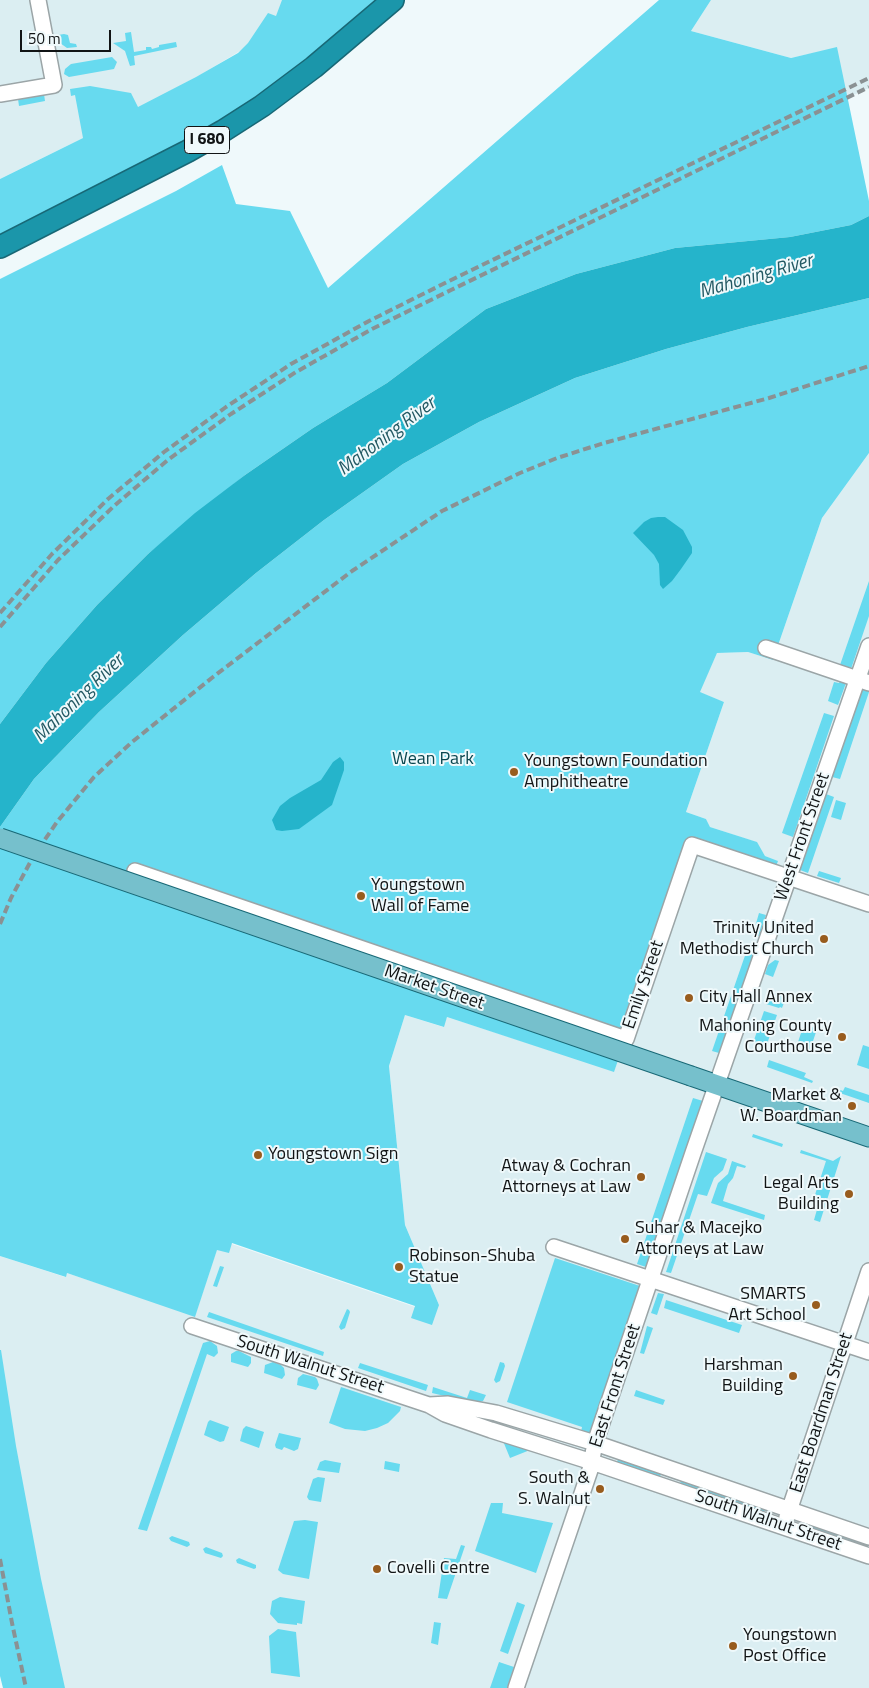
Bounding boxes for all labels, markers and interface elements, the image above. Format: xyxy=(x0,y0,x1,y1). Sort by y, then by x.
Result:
scale bar xyxy=(22,20,114,52)
text: 50 m xyxy=(28,27,61,50)
road number: I 680 xyxy=(184,126,230,154)
water label: Mahoning River xyxy=(697,250,815,304)
water label: Mahoning River xyxy=(334,393,440,481)
water label: Mahoning River xyxy=(29,650,129,748)
park label: Wean Park xyxy=(392,749,474,771)
place label: Youngstown Foundation Amphitheatre xyxy=(524,751,708,794)
marker: Youngstown Foundation Amphitheatre xyxy=(508,766,520,778)
street label: West Front Street xyxy=(771,770,835,904)
place label: Youngstown Wall of Fame xyxy=(371,875,469,918)
marker: Youngstown Wall of Fame xyxy=(355,890,367,902)
place label: Trinity United Methodist Church xyxy=(680,918,814,961)
marker: Trinity United Methodist Church xyxy=(818,933,830,945)
street label: Emily Street xyxy=(619,938,669,1032)
street label: Market Street xyxy=(381,961,487,1015)
place label: City Hall Annex xyxy=(699,987,812,1009)
marker: City Hall Annex xyxy=(683,992,695,1004)
place label: Mahoning County Courthouse xyxy=(699,1016,832,1058)
marker: Mahoning County Courthouse xyxy=(836,1031,848,1043)
place label: Market & W. Boardman xyxy=(740,1085,842,1128)
marker: Market & W. Boardman xyxy=(846,1100,858,1112)
place label: Youngstown Sign xyxy=(268,1144,398,1166)
marker: Youngstown Sign xyxy=(252,1149,264,1161)
place label: Atway & Cochran Attorneys at Law xyxy=(501,1156,631,1198)
marker: Atway & Cochran Attorneys at Law xyxy=(635,1171,647,1183)
place label: Legal Arts Building xyxy=(763,1173,839,1216)
marker: Legal Arts Building xyxy=(843,1188,855,1200)
place label: Suhar & Macejko Attorneys at Law xyxy=(635,1218,764,1260)
marker: Suhar & Macejko Attorneys at Law xyxy=(619,1233,631,1245)
place label: Robinson-Shuba Statue xyxy=(409,1246,535,1288)
marker: Robinson-Shuba Statue xyxy=(393,1261,405,1273)
place label: SMARTS Art School xyxy=(728,1284,806,1326)
marker: SMARTS Art School xyxy=(810,1299,822,1311)
street label: East Front Street xyxy=(586,1322,646,1450)
street label: East Boardman Street xyxy=(786,1330,858,1496)
street label: South Walnut Street xyxy=(234,1331,386,1399)
place label: Harshman Building xyxy=(704,1355,783,1398)
marker: Harshman Building xyxy=(787,1370,799,1382)
place label: South & S. Walnut xyxy=(518,1468,590,1510)
marker: South & S. Walnut xyxy=(594,1483,606,1495)
street label: South Walnut Street xyxy=(692,1486,844,1556)
place label: Covelli Centre xyxy=(387,1558,490,1580)
marker: Covelli Centre xyxy=(371,1563,383,1575)
place label: Youngstown Post Office xyxy=(743,1625,837,1668)
marker: Youngstown Post Office xyxy=(727,1640,739,1652)

